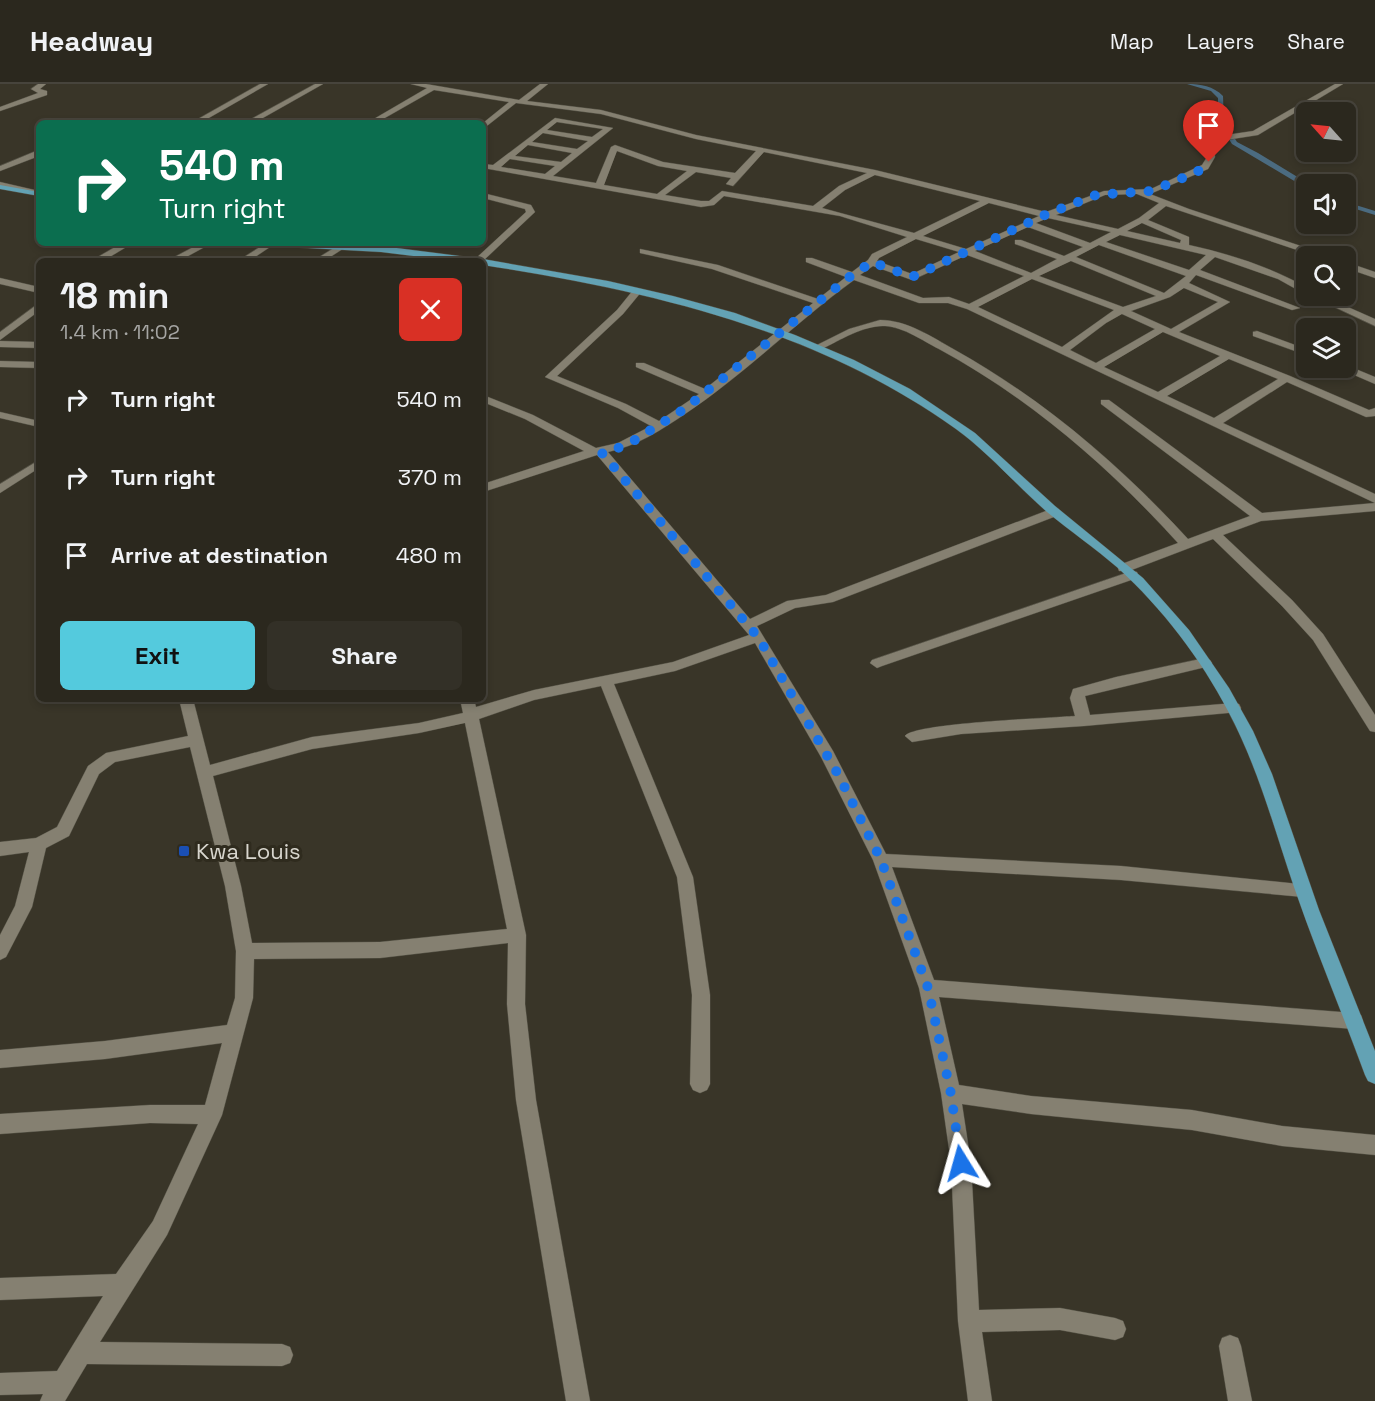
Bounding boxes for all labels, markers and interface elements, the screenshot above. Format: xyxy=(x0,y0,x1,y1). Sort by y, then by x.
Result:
text: Headway xyxy=(30,23,153,59)
text: Map xyxy=(1110,28,1154,55)
text: Layers xyxy=(1187,28,1254,55)
text: Share xyxy=(1287,28,1345,55)
pin xyxy=(1183,100,1234,162)
north arrow xyxy=(1296,102,1356,162)
map controls xyxy=(1296,102,1356,378)
icon: arrive xyxy=(1192,109,1225,142)
text: 540 m xyxy=(159,139,285,192)
icon: right xyxy=(60,144,138,222)
button: sound xyxy=(1296,174,1356,234)
text: Turn right xyxy=(159,191,286,226)
button: search xyxy=(1296,246,1356,306)
text: 18 min xyxy=(60,273,170,319)
button: close xyxy=(399,278,462,341)
button: layers xyxy=(1296,318,1356,378)
text: 1.4 km · 11:02 xyxy=(60,319,180,345)
icon: right xyxy=(60,383,93,416)
text: Turn right xyxy=(111,385,216,413)
text: 540 m xyxy=(396,385,462,413)
icon: right xyxy=(60,461,93,494)
text: Turn right xyxy=(111,463,216,491)
text: 370 m xyxy=(398,463,462,491)
icon: arrive xyxy=(60,539,93,572)
text: Arrive at destination xyxy=(111,541,328,569)
text: 480 m xyxy=(396,541,462,569)
button: Exit xyxy=(60,621,255,690)
button: Share xyxy=(267,621,462,690)
place label: Kwa Louis xyxy=(196,837,301,865)
marker: Kwa Louis xyxy=(177,844,191,858)
position arrow xyxy=(929,1131,993,1195)

